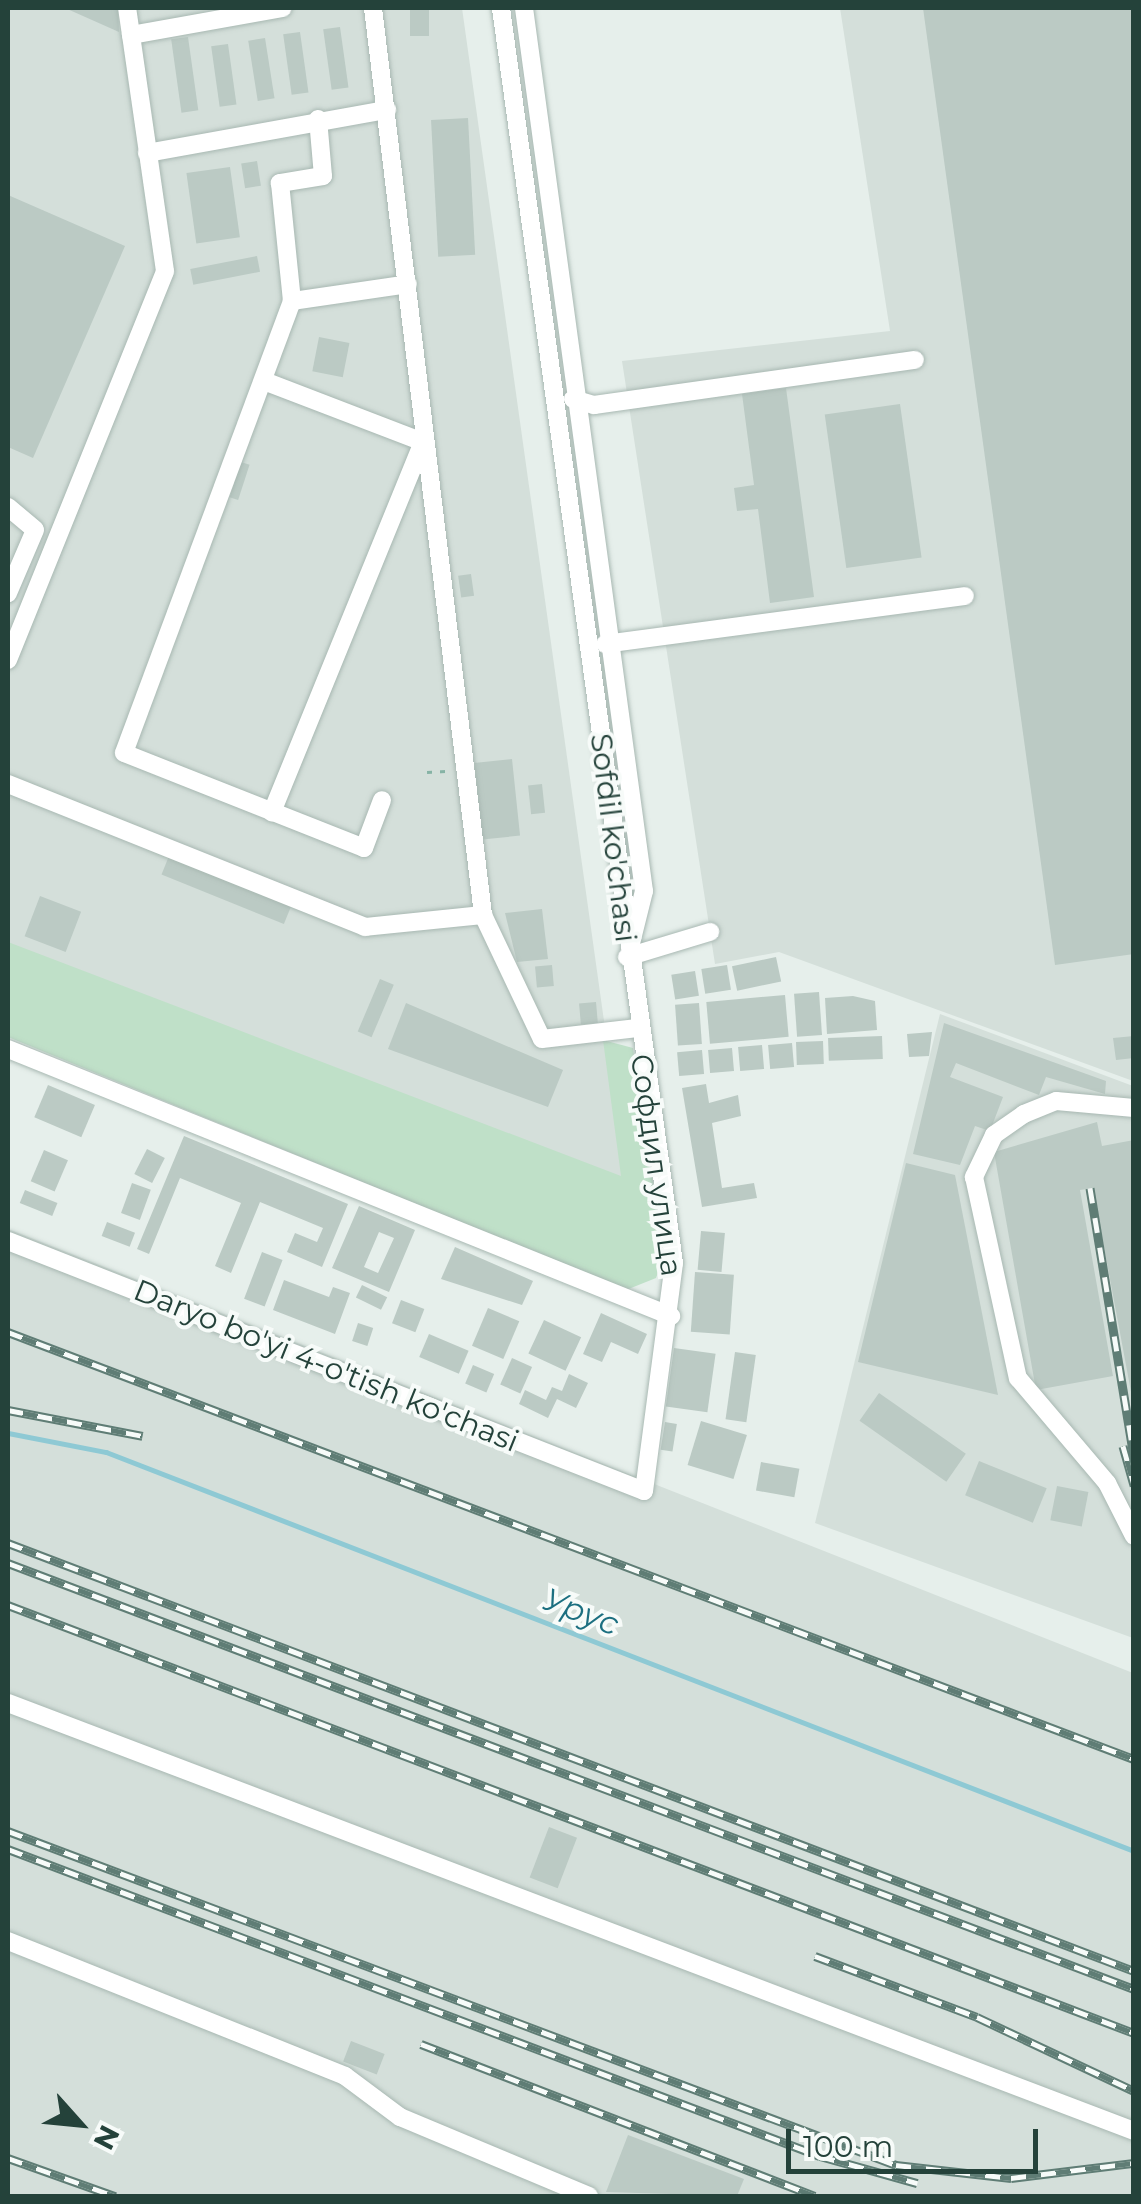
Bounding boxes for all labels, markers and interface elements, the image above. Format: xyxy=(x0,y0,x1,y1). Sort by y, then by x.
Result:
street label: Sofdil ko'chasi xyxy=(582,732,644,944)
street label: Софдил улица xyxy=(623,1052,689,1278)
street label: Daryo bo'yi 4-o'tish ko'chasi xyxy=(128,1272,524,1460)
water label: Урус xyxy=(538,1580,624,1644)
north arrow xyxy=(30,2074,130,2174)
scale bar xyxy=(791,2109,1044,2171)
text: N xyxy=(86,2120,127,2155)
text: 100 m xyxy=(803,2128,893,2165)

